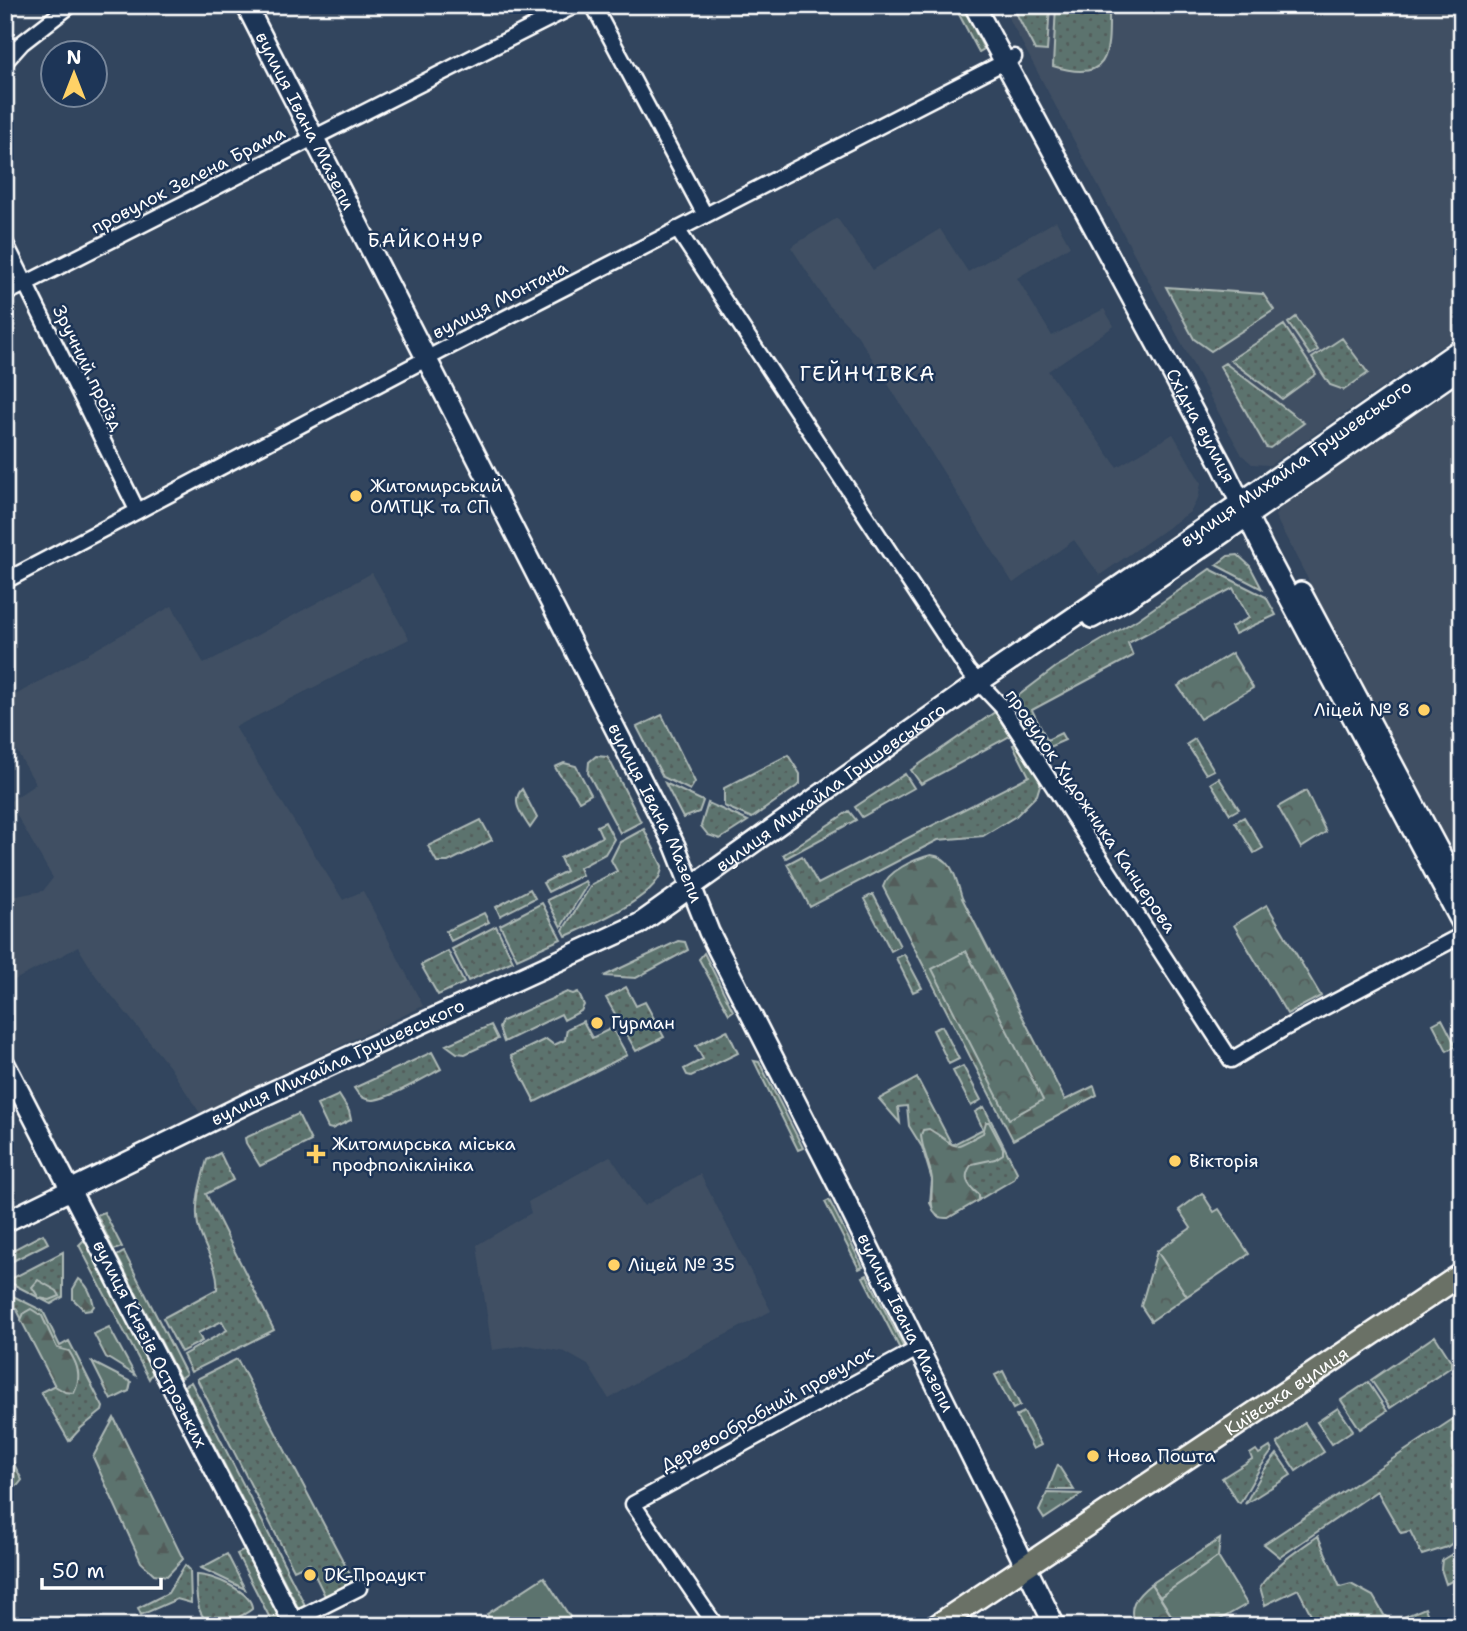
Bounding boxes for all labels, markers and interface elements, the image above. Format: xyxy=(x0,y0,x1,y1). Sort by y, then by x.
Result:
street label: вулиця Івана Мазепи xyxy=(250,28,361,214)
north arrow xyxy=(38,38,108,108)
text: N xyxy=(66,45,82,70)
street label: провулок Зелена Брама xyxy=(87,121,289,239)
district label: БАЙКОНУР xyxy=(367,228,485,253)
street label: вулиця Монтана xyxy=(428,255,572,345)
street label: Зручний проїзд xyxy=(47,301,129,435)
district label: ГЕЙНЧІВКА xyxy=(799,360,937,388)
street label: Східна вулиця xyxy=(1160,364,1241,487)
street label: вулиця Михайла Грушевського xyxy=(1176,375,1417,553)
place label: Житомирський ОМТЦК та СП xyxy=(370,474,503,519)
marker: Житомирський ОМТЦК та СП xyxy=(348,488,364,504)
street label: провулок Художника Канцерова xyxy=(1000,684,1182,938)
street label: вулиця Михайла Грушевського xyxy=(711,697,951,878)
place label: Ліцей № 8 xyxy=(1314,698,1410,722)
marker: Ліцей № 8 xyxy=(1416,702,1432,718)
street label: вулиця Івана Мазепи xyxy=(602,719,708,907)
street label: вулиця Михайла Грушевського xyxy=(207,993,468,1131)
place label: Гурман xyxy=(611,1011,675,1035)
marker: Гурман xyxy=(589,1015,605,1031)
place label: Житомирська міська профполіклініка xyxy=(332,1132,516,1177)
marker: Житомирська міська профполіклініка xyxy=(306,1144,326,1164)
place label: Вікторія xyxy=(1189,1149,1259,1173)
marker: Вікторія xyxy=(1167,1153,1183,1169)
street label: вулиця Івана Мазепи xyxy=(852,1229,960,1416)
street label: вулиця Князів Острозьких xyxy=(87,1236,213,1452)
place label: Ліцей № 35 xyxy=(628,1253,735,1277)
marker: Ліцей № 35 xyxy=(606,1257,622,1273)
street label: Деревообробний провулок xyxy=(656,1340,878,1478)
street label: Київська вулиця xyxy=(1220,1341,1353,1441)
place label: Нова Пошта xyxy=(1107,1444,1216,1468)
marker: Нова Пошта xyxy=(1085,1448,1101,1464)
scale bar xyxy=(42,1547,161,1591)
text: 50 m xyxy=(52,1557,105,1585)
place label: DK-Продукт xyxy=(324,1563,427,1587)
marker: DK-Продукт xyxy=(302,1567,318,1583)

